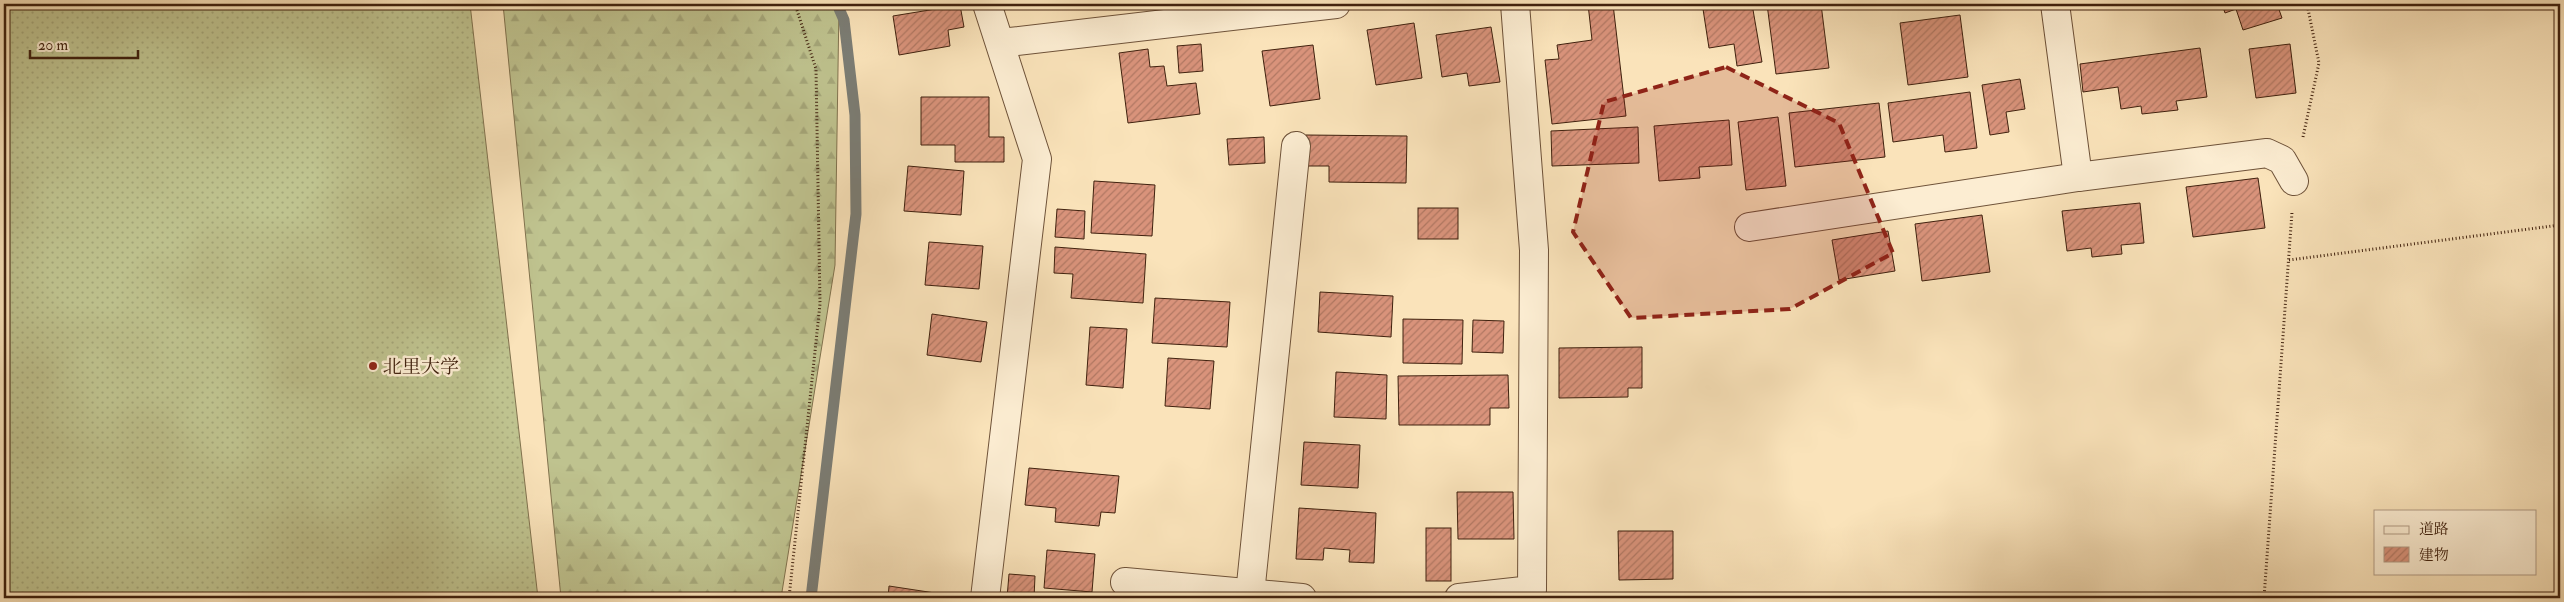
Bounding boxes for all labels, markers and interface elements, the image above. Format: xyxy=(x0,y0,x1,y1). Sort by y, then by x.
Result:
scale bar xyxy=(30,28,138,60)
text: 20 m xyxy=(38,36,68,55)
place label: 北里大学 xyxy=(383,355,459,379)
marker: 北里大学 xyxy=(367,360,379,372)
legend xyxy=(2374,510,2536,574)
text: 道路 xyxy=(2419,520,2449,539)
text: 建物 xyxy=(2419,546,2449,565)

